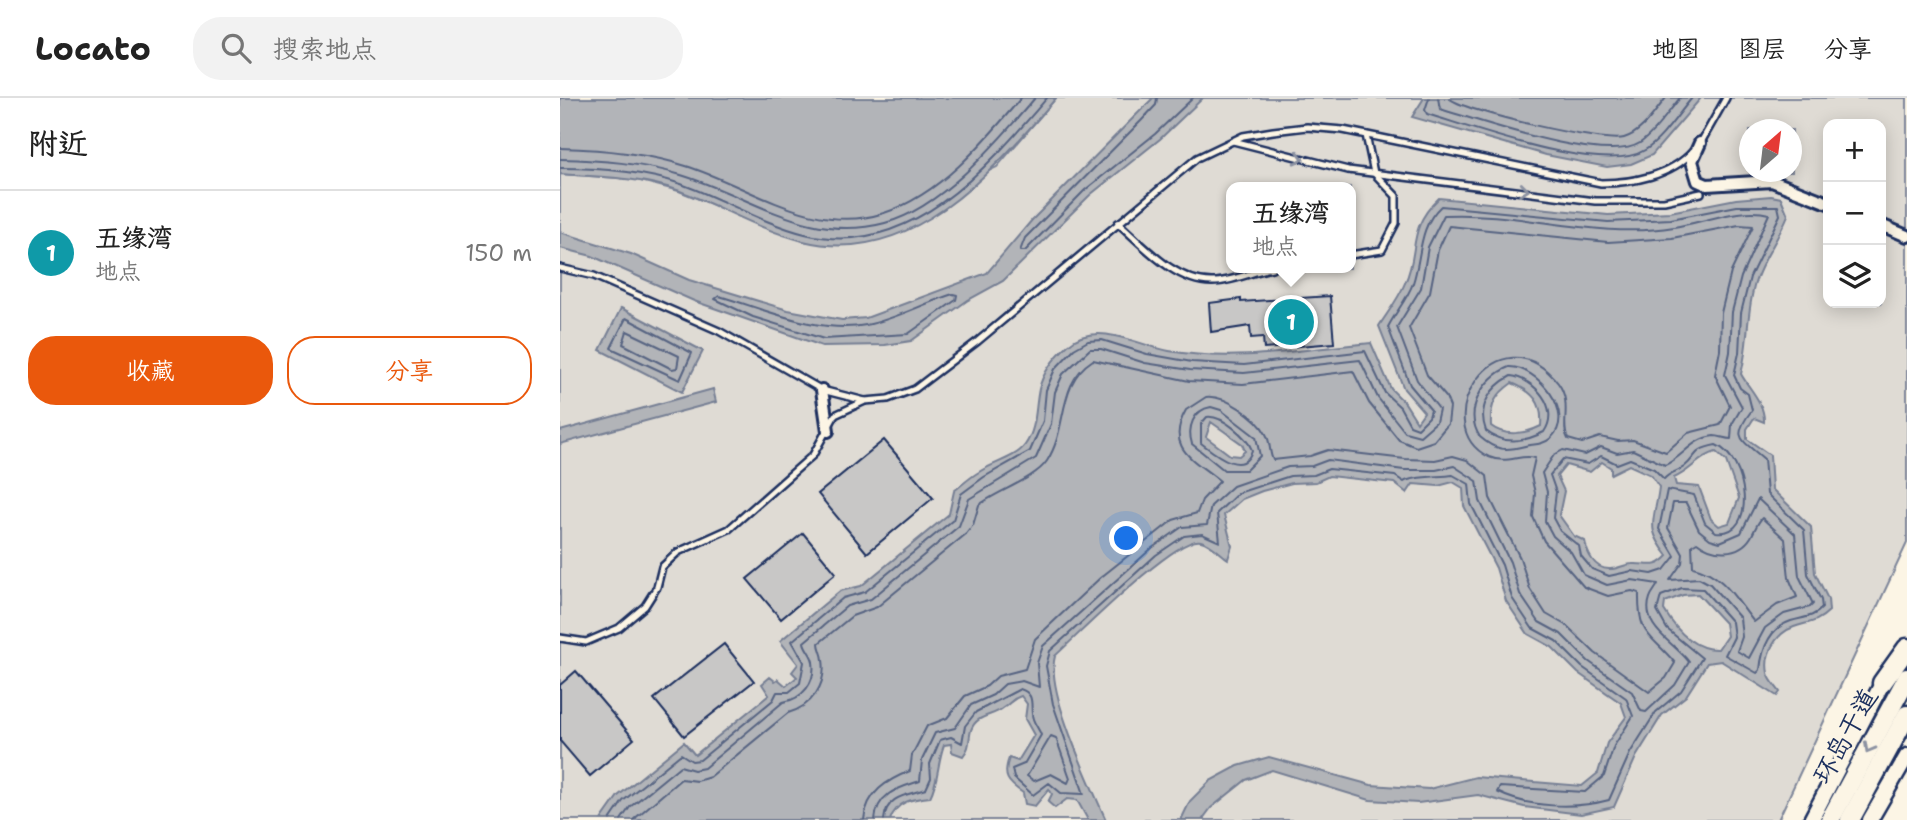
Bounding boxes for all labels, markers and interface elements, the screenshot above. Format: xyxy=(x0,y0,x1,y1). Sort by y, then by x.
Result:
search box xyxy=(193,17,683,80)
text: Locato xyxy=(35,26,151,71)
icon: search xyxy=(217,29,255,67)
text: 搜索地点 xyxy=(273,31,377,66)
text: 地图 xyxy=(1652,33,1700,65)
text: 图层 xyxy=(1738,33,1786,65)
text: 分享 xyxy=(1824,33,1872,65)
north arrow xyxy=(1739,119,1802,182)
map controls xyxy=(1823,119,1886,308)
button: + xyxy=(1823,119,1886,182)
text: 附近 xyxy=(28,123,88,164)
one-way arrow xyxy=(1293,149,1305,164)
popup xyxy=(1226,182,1356,273)
one-way arrow xyxy=(1518,182,1530,197)
button: − xyxy=(1823,182,1886,245)
text: 五缘湾 xyxy=(1252,195,1330,230)
text: 五缘湾 xyxy=(95,220,173,255)
text: 地点 xyxy=(1252,231,1298,261)
text: 1 xyxy=(46,238,56,268)
text: 150 m xyxy=(465,238,532,268)
button: layers xyxy=(1823,245,1886,308)
text: 地点 xyxy=(95,256,141,286)
pin: 1 xyxy=(1268,296,1314,348)
button: 收藏 xyxy=(28,336,273,405)
button: 分享 xyxy=(287,336,532,405)
your location xyxy=(1109,521,1143,555)
street label: 环岛干道 xyxy=(1804,682,1885,790)
one-way arrow xyxy=(1864,741,1877,753)

